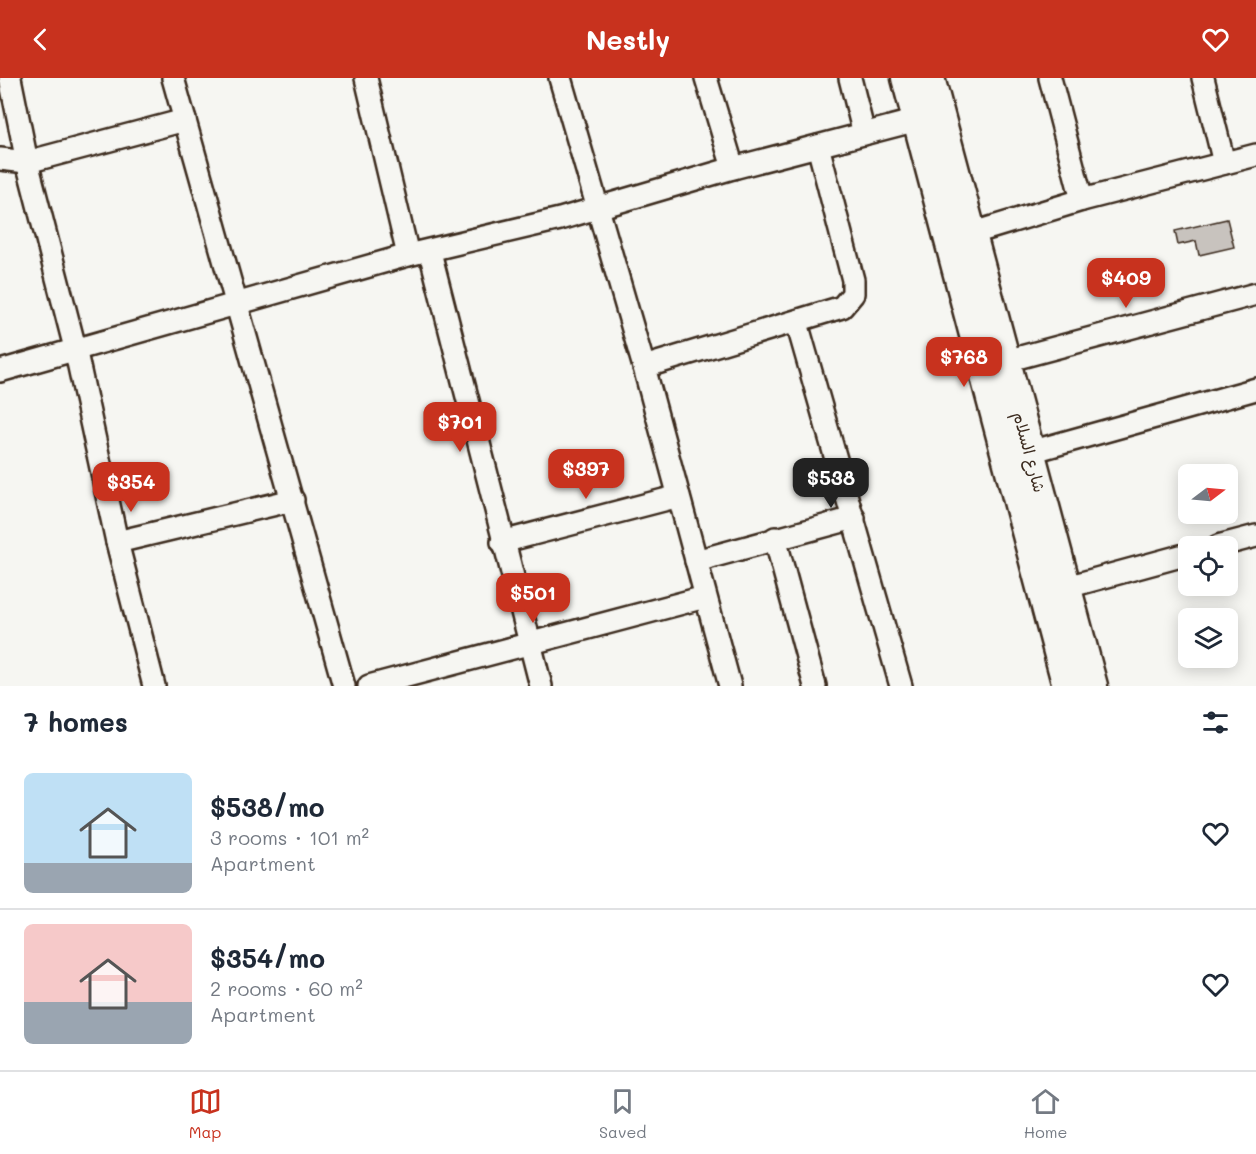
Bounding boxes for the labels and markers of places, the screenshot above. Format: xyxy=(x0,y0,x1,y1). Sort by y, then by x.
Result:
pin: $409 xyxy=(1090,258,1162,309)
pin: $768 xyxy=(928,337,1000,388)
pin: $701 xyxy=(424,402,496,453)
pin: $397 xyxy=(550,449,622,500)
pin: $538 xyxy=(795,458,867,509)
pin: $354 xyxy=(95,462,167,513)
pin: $501 xyxy=(497,573,569,624)

